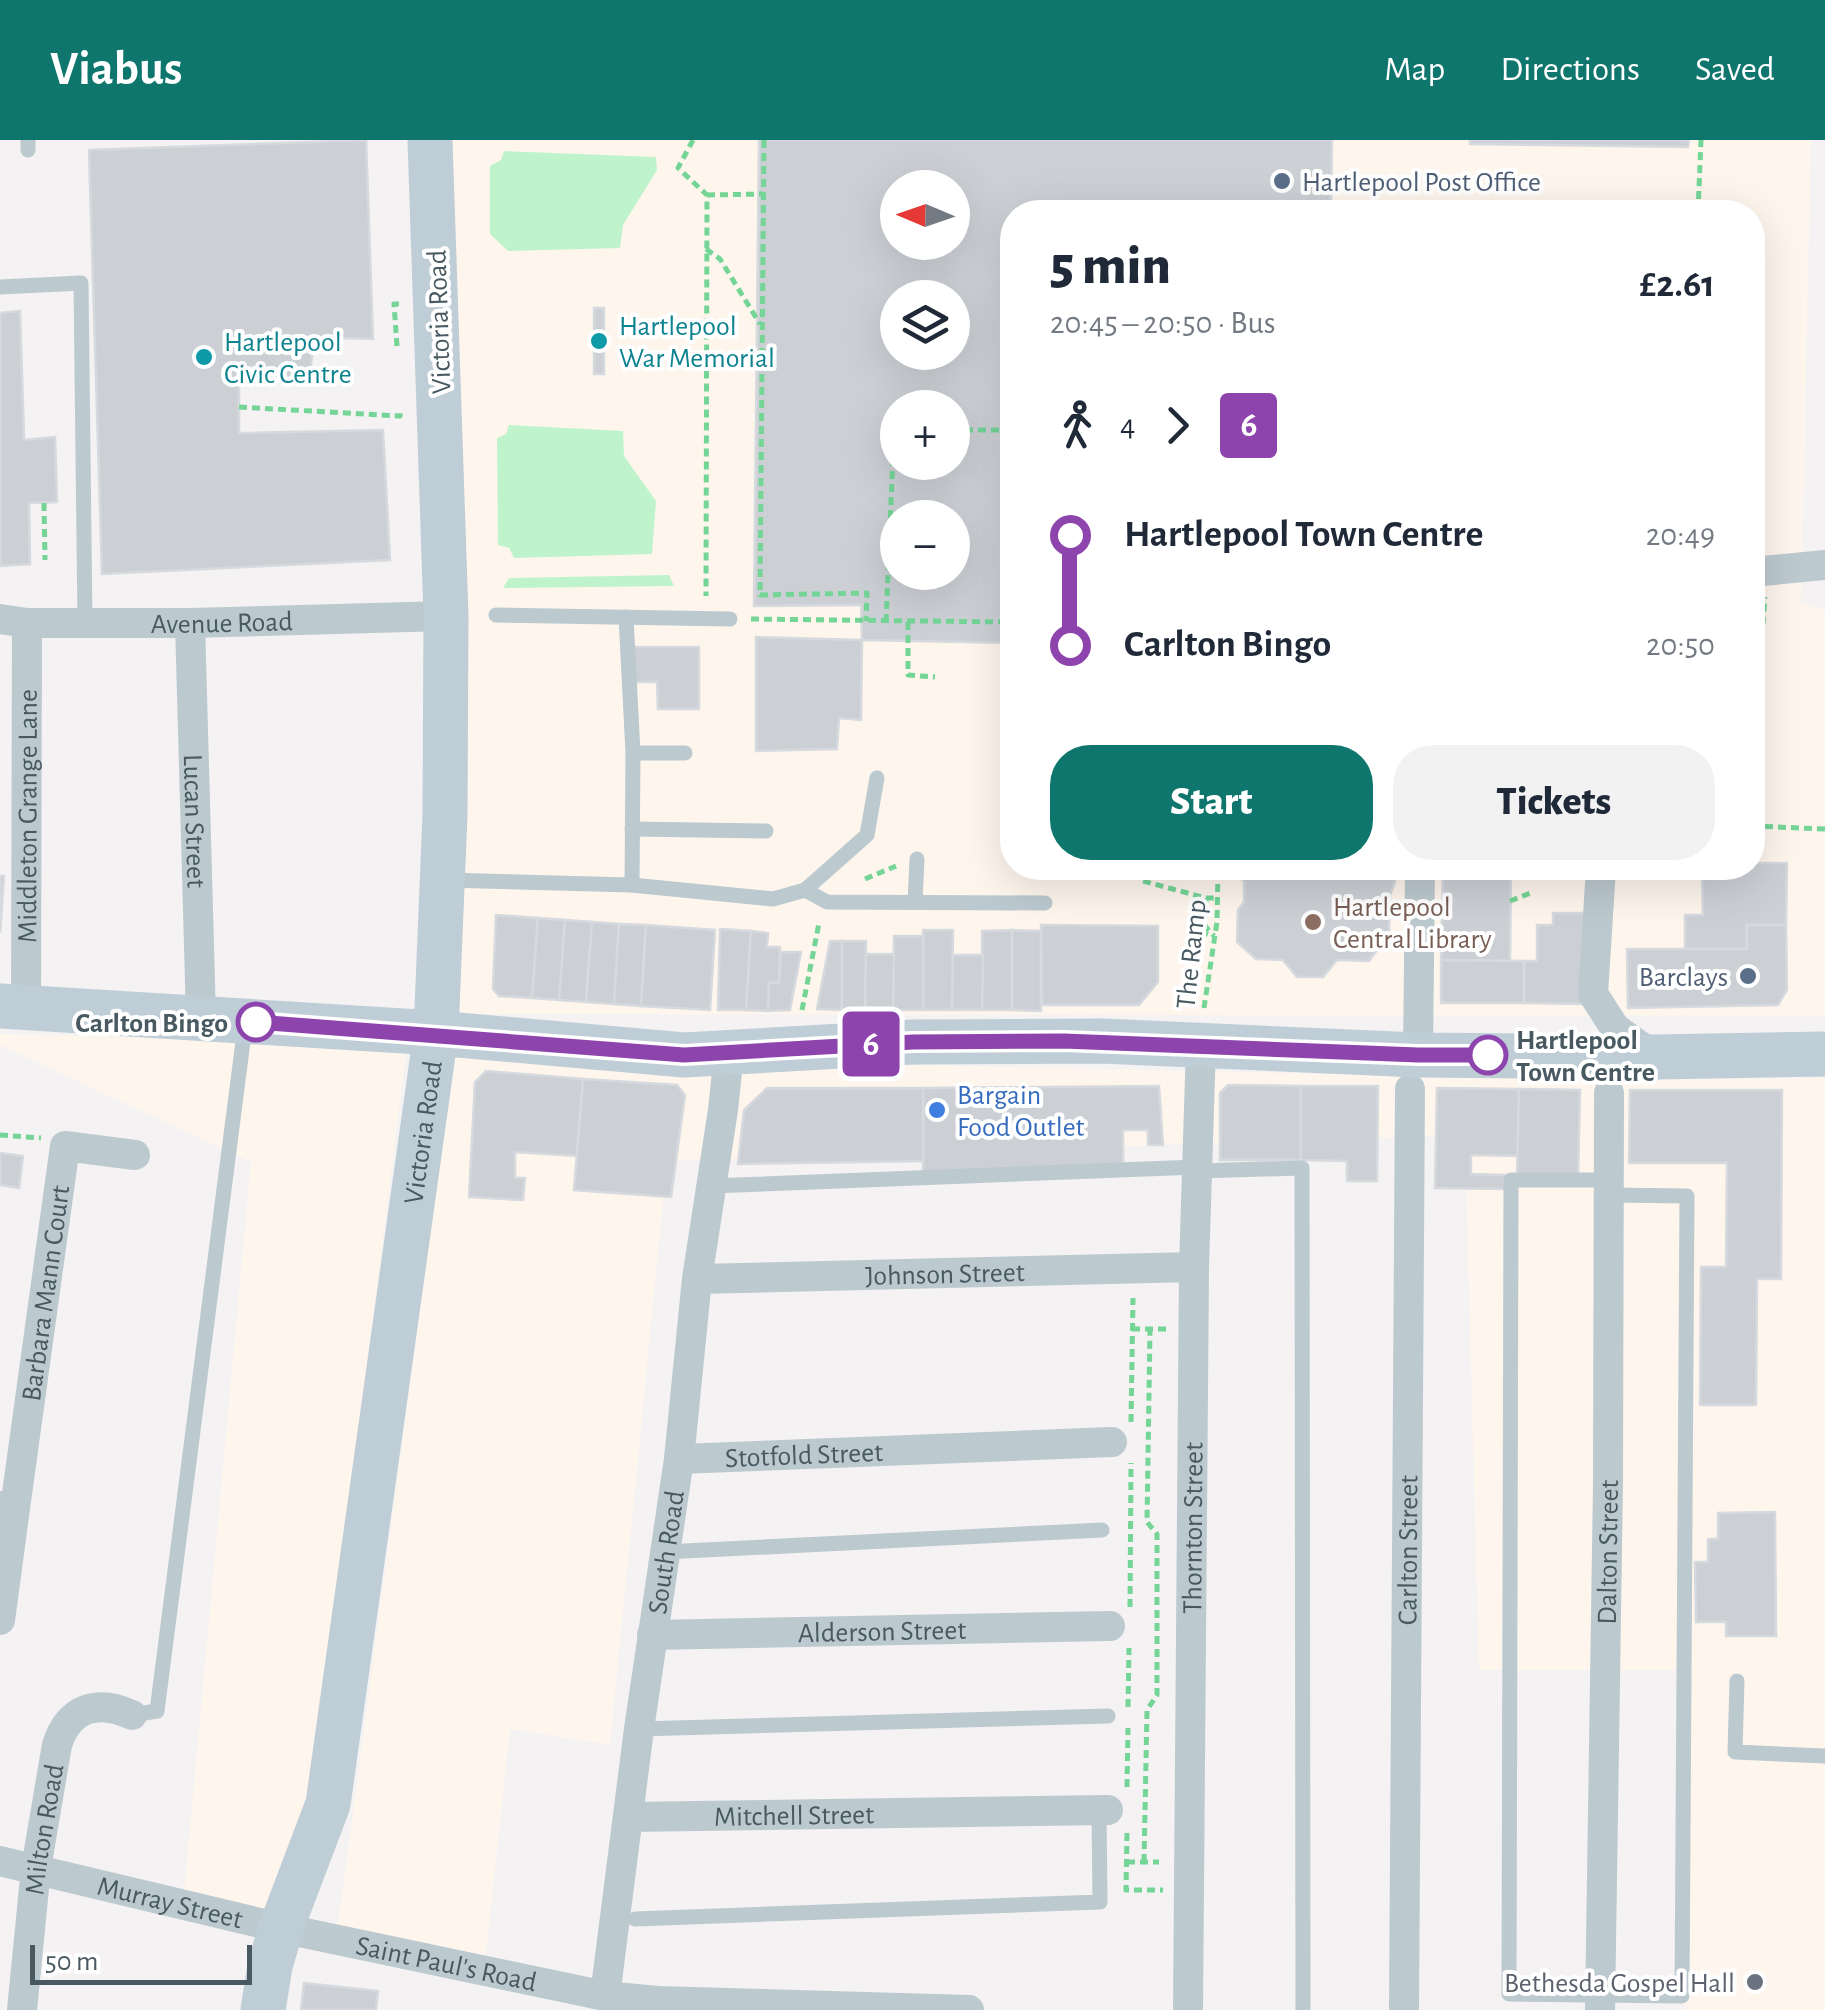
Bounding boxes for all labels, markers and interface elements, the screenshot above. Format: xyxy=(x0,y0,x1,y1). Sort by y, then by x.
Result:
text: Viabus xyxy=(50,46,182,94)
text: Map xyxy=(1384,52,1445,87)
text: Directions xyxy=(1500,52,1640,87)
text: Saved xyxy=(1695,52,1775,87)
place label: Hartlepool Post Office xyxy=(1302,169,1541,197)
north arrow xyxy=(880,170,970,260)
map controls xyxy=(880,170,970,590)
marker: Hartlepool Post Office xyxy=(1271,170,1293,192)
text: 5 min xyxy=(1050,239,1171,294)
street label: Victoria Road xyxy=(423,249,457,395)
text: £2.61 xyxy=(1639,266,1715,304)
button: layers xyxy=(880,280,970,370)
text: 20:45 – 20:50 · Bus xyxy=(1050,307,1276,339)
place label: Hartlepool War Memorial xyxy=(619,313,775,373)
place label: Hartlepool Civic Centre xyxy=(224,329,352,389)
marker: Hartlepool War Memorial xyxy=(588,330,610,352)
marker: Hartlepool Civic Centre xyxy=(193,346,215,368)
button: + xyxy=(880,390,970,480)
icon: walk xyxy=(1050,398,1105,453)
icon: forward xyxy=(1150,398,1205,453)
text: 6 xyxy=(1240,408,1257,443)
text: 4 xyxy=(1120,409,1135,441)
button: − xyxy=(880,500,970,590)
text: Hartlepool Town Centre xyxy=(1124,516,1483,554)
text: 20:49 xyxy=(1646,519,1715,551)
street label: Avenue Road xyxy=(151,608,293,639)
text: Carlton Bingo xyxy=(1124,626,1331,664)
text: 20:50 xyxy=(1646,629,1715,661)
street label: Middleton Grange Lane xyxy=(14,689,43,943)
button: Start xyxy=(1050,745,1373,860)
button: Tickets xyxy=(1393,745,1715,860)
street label: Lucan Street xyxy=(178,754,209,888)
place label: Hartlepool Central Library xyxy=(1333,894,1492,954)
street label: The Ramp xyxy=(1172,898,1212,1010)
marker: Hartlepool Central Library xyxy=(1302,911,1324,933)
place label: Barclays xyxy=(1639,964,1728,992)
marker: Barclays xyxy=(1737,965,1759,987)
marker: Carlton Bingo xyxy=(237,1003,275,1041)
place label: Carlton Bingo xyxy=(75,1010,228,1038)
line badge: 6 xyxy=(838,1012,904,1076)
text: 6 xyxy=(863,1027,879,1062)
place label: Hartlepool Town Centre xyxy=(1516,1027,1655,1087)
marker: Hartlepool Town Centre xyxy=(1469,1036,1507,1074)
street label: Victoria Road xyxy=(400,1059,448,1206)
place label: Bargain Food Outlet xyxy=(957,1082,1085,1142)
marker: Bargain Food Outlet xyxy=(926,1099,948,1121)
street label: Barbara Mann Court xyxy=(18,1184,75,1403)
street label: Johnson Street xyxy=(865,1259,1025,1291)
street label: Stotfold Street xyxy=(724,1439,884,1473)
street label: Thornton Street xyxy=(1179,1442,1209,1614)
street label: Carlton Street xyxy=(1395,1475,1423,1625)
street label: Dalton Street xyxy=(1594,1479,1624,1625)
street label: South Road xyxy=(644,1489,690,1616)
street label: Alderson Street xyxy=(797,1617,967,1648)
street label: Milton Road xyxy=(21,1762,70,1896)
street label: Mitchell Street xyxy=(714,1801,874,1832)
street label: Murray Street xyxy=(94,1873,245,1934)
street label: Saint Paul's Road xyxy=(353,1932,539,1997)
scale bar xyxy=(30,1940,252,1984)
text: 50 m xyxy=(45,1948,99,1976)
place label: Bethesda Gospel Hall xyxy=(1504,1970,1735,1998)
marker: Bethesda Gospel Hall xyxy=(1744,1971,1766,1993)

